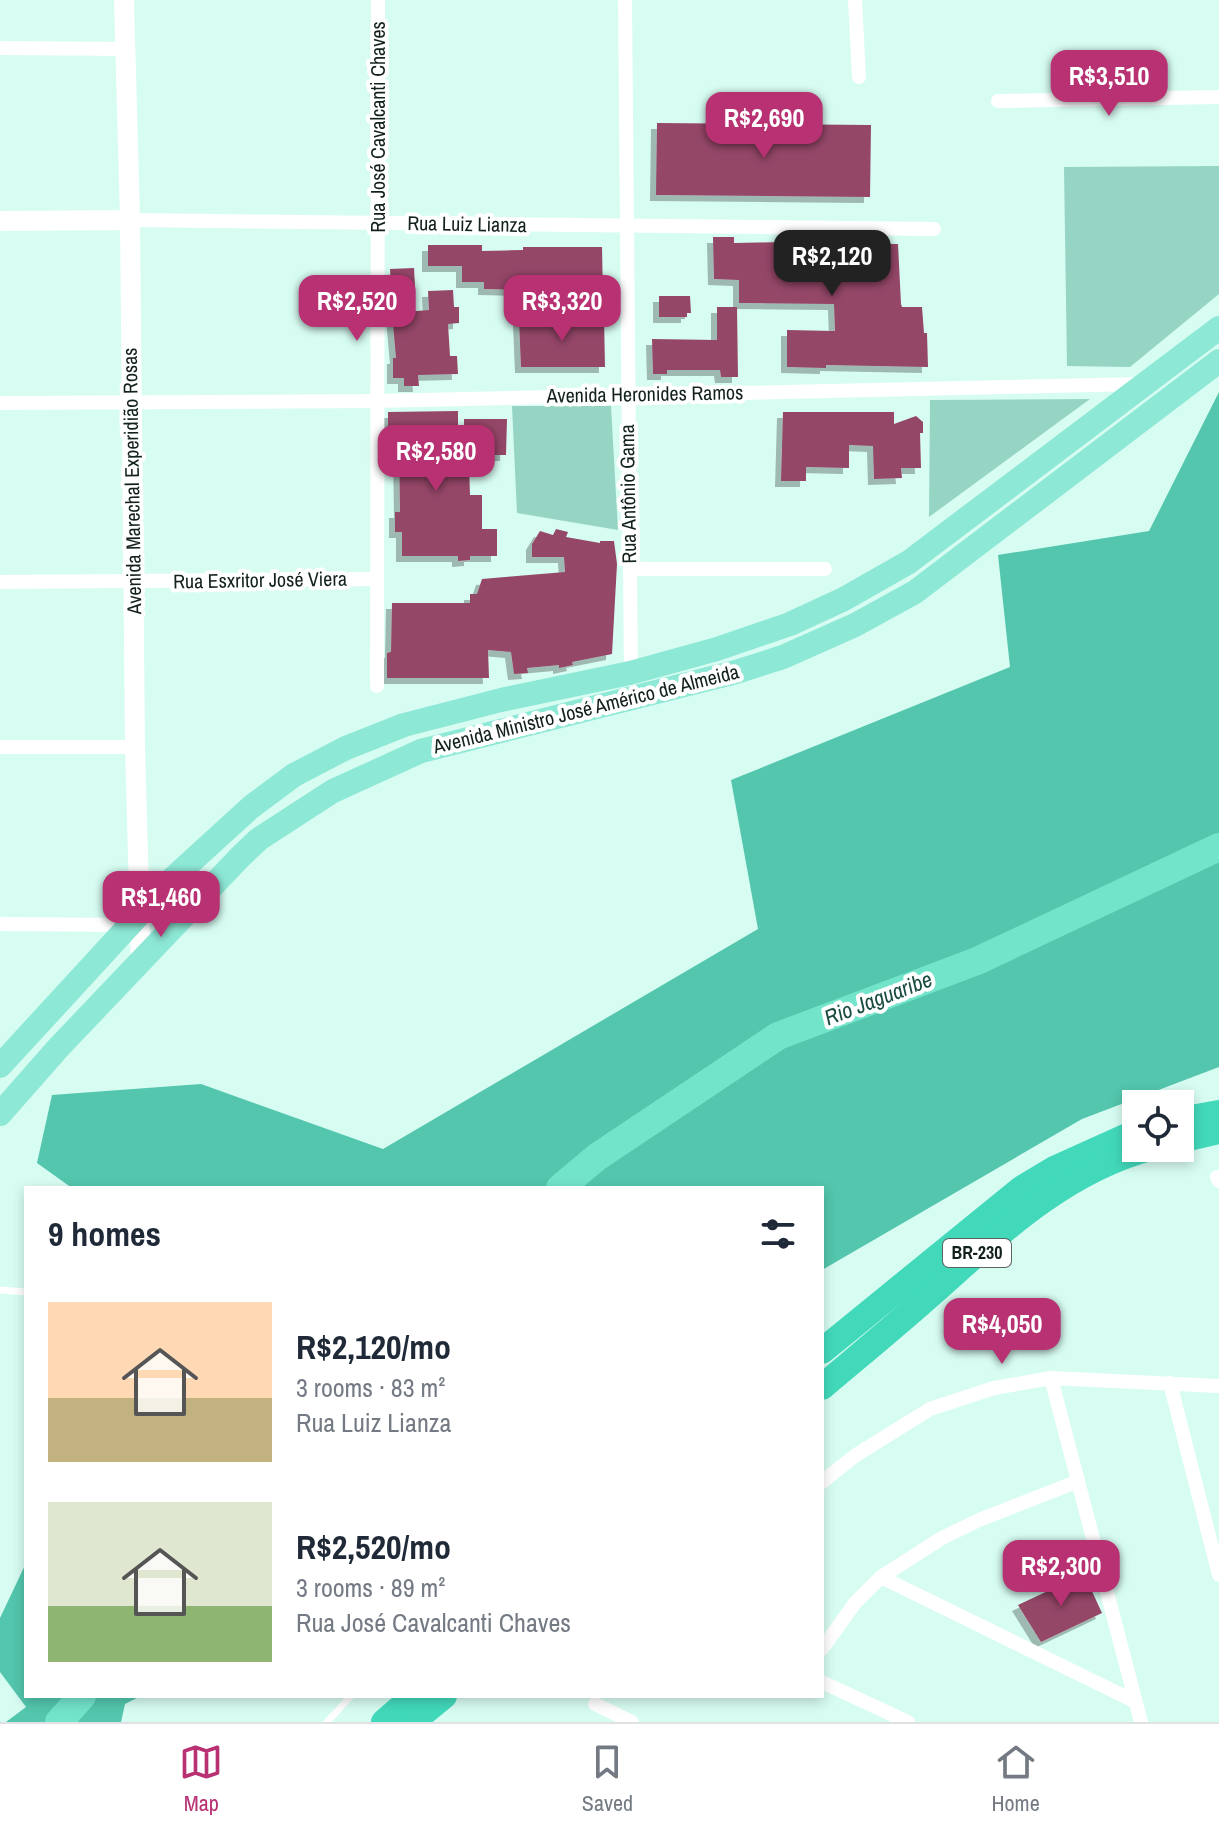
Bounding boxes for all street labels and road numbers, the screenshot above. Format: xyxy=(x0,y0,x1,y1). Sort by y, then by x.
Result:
street label: Rua José Cavalcanti Chaves xyxy=(364,21,391,233)
street label: Rua Luiz Lianza xyxy=(407,209,527,238)
street label: Avenida Marechal Experidião Rosas xyxy=(116,347,147,616)
street label: Avenida Heronides Ramos xyxy=(545,378,744,409)
street label: Rua Antônio Gama xyxy=(613,424,642,564)
street label: Rua Esxritor José Viera xyxy=(173,564,347,595)
street label: Avenida Ministro José Américo de Almeida xyxy=(429,657,742,760)
road number: BR-230 xyxy=(943,1239,1011,1267)

